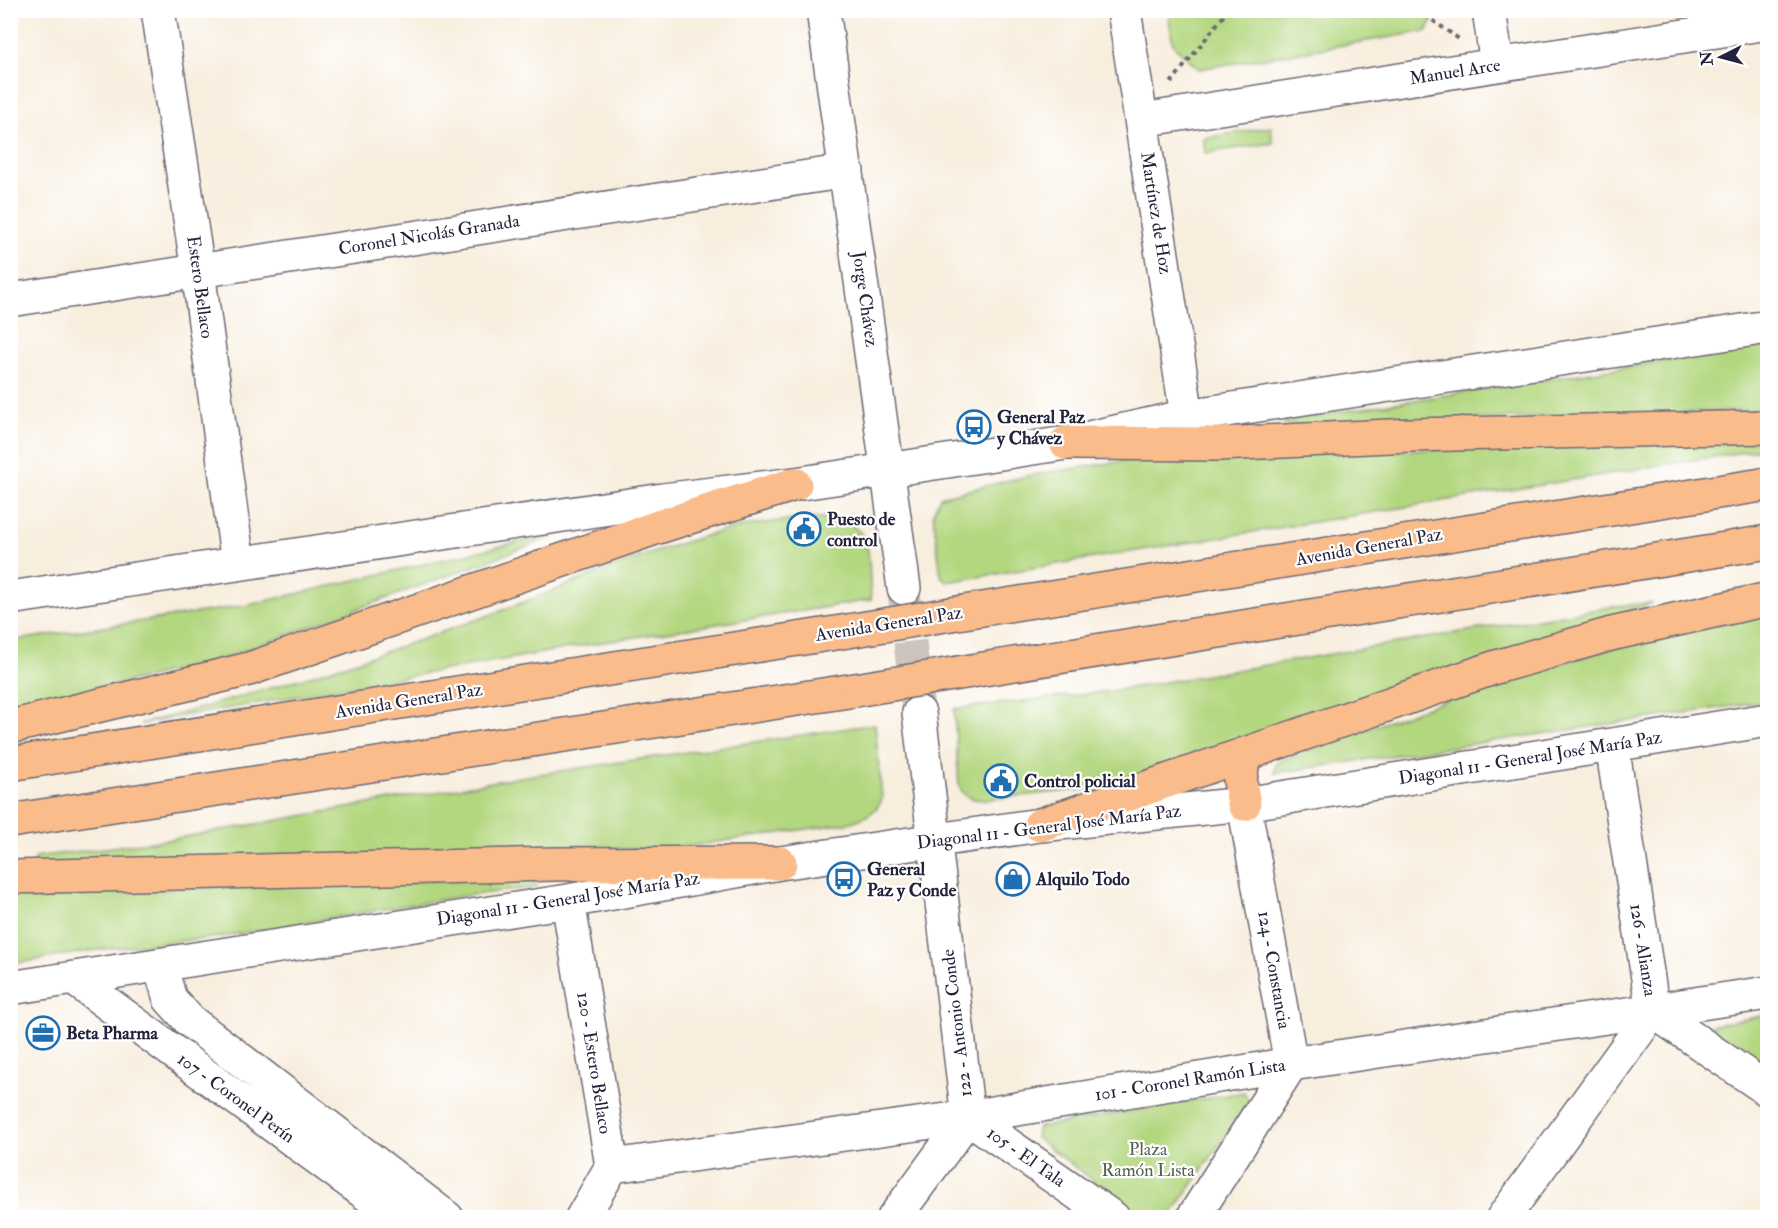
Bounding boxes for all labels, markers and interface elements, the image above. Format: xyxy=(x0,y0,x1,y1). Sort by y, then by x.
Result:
north arrow xyxy=(1691,27,1751,87)
text: N xyxy=(1696,50,1718,68)
street label: Manuel Arce xyxy=(1408,53,1503,91)
street label: Martínez de Hoz xyxy=(1135,150,1177,276)
street label: Coronel Nicolás Granada xyxy=(337,209,522,261)
street label: Estero Bellaco xyxy=(181,234,219,340)
street label: Jorge Chávez xyxy=(847,249,883,348)
place label: General Paz y Chávez xyxy=(996,406,1085,450)
bus stop icon: General Paz y Chávez xyxy=(956,409,992,445)
place label: Puesto de control xyxy=(827,508,896,552)
public building icon: Puesto de control xyxy=(786,511,822,547)
street label: Avenida General Paz xyxy=(1293,523,1444,571)
street label: Avenida General Paz xyxy=(813,601,964,647)
street label: Avenida General Paz xyxy=(333,678,484,724)
street label: Diagonal 11 - General José María Paz xyxy=(1397,726,1664,790)
public building icon: Control policial xyxy=(983,763,1019,799)
place label: Control policial xyxy=(1024,770,1136,793)
street label: Diagonal 11 - General José María Paz xyxy=(916,799,1183,855)
place label: General Paz y Conde xyxy=(867,858,957,902)
bus stop icon: General Paz y Conde xyxy=(826,861,862,897)
shop icon: Alquilo Todo xyxy=(995,861,1031,897)
street label: Diagonal 11 - General José María Paz xyxy=(435,867,702,931)
place label: Alquilo Todo xyxy=(1035,868,1130,891)
street label: 126 - Alianza xyxy=(1624,902,1662,999)
street label: 124 - Constancia xyxy=(1252,909,1296,1032)
street label: 122 - Antonio Conde xyxy=(936,947,977,1098)
street label: 120 - Estero Bellaco xyxy=(571,990,617,1136)
office icon: Beta Pharma xyxy=(25,1015,61,1051)
place label: Beta Pharma xyxy=(66,1022,158,1045)
street label: 107 - Coronel Perín xyxy=(173,1048,299,1148)
street label: 101 - Coronel Ramón Lista xyxy=(1093,1053,1287,1106)
street label: 105 - El Tala xyxy=(982,1122,1070,1193)
park label: Plaza Ramón Lista xyxy=(1101,1138,1195,1182)

